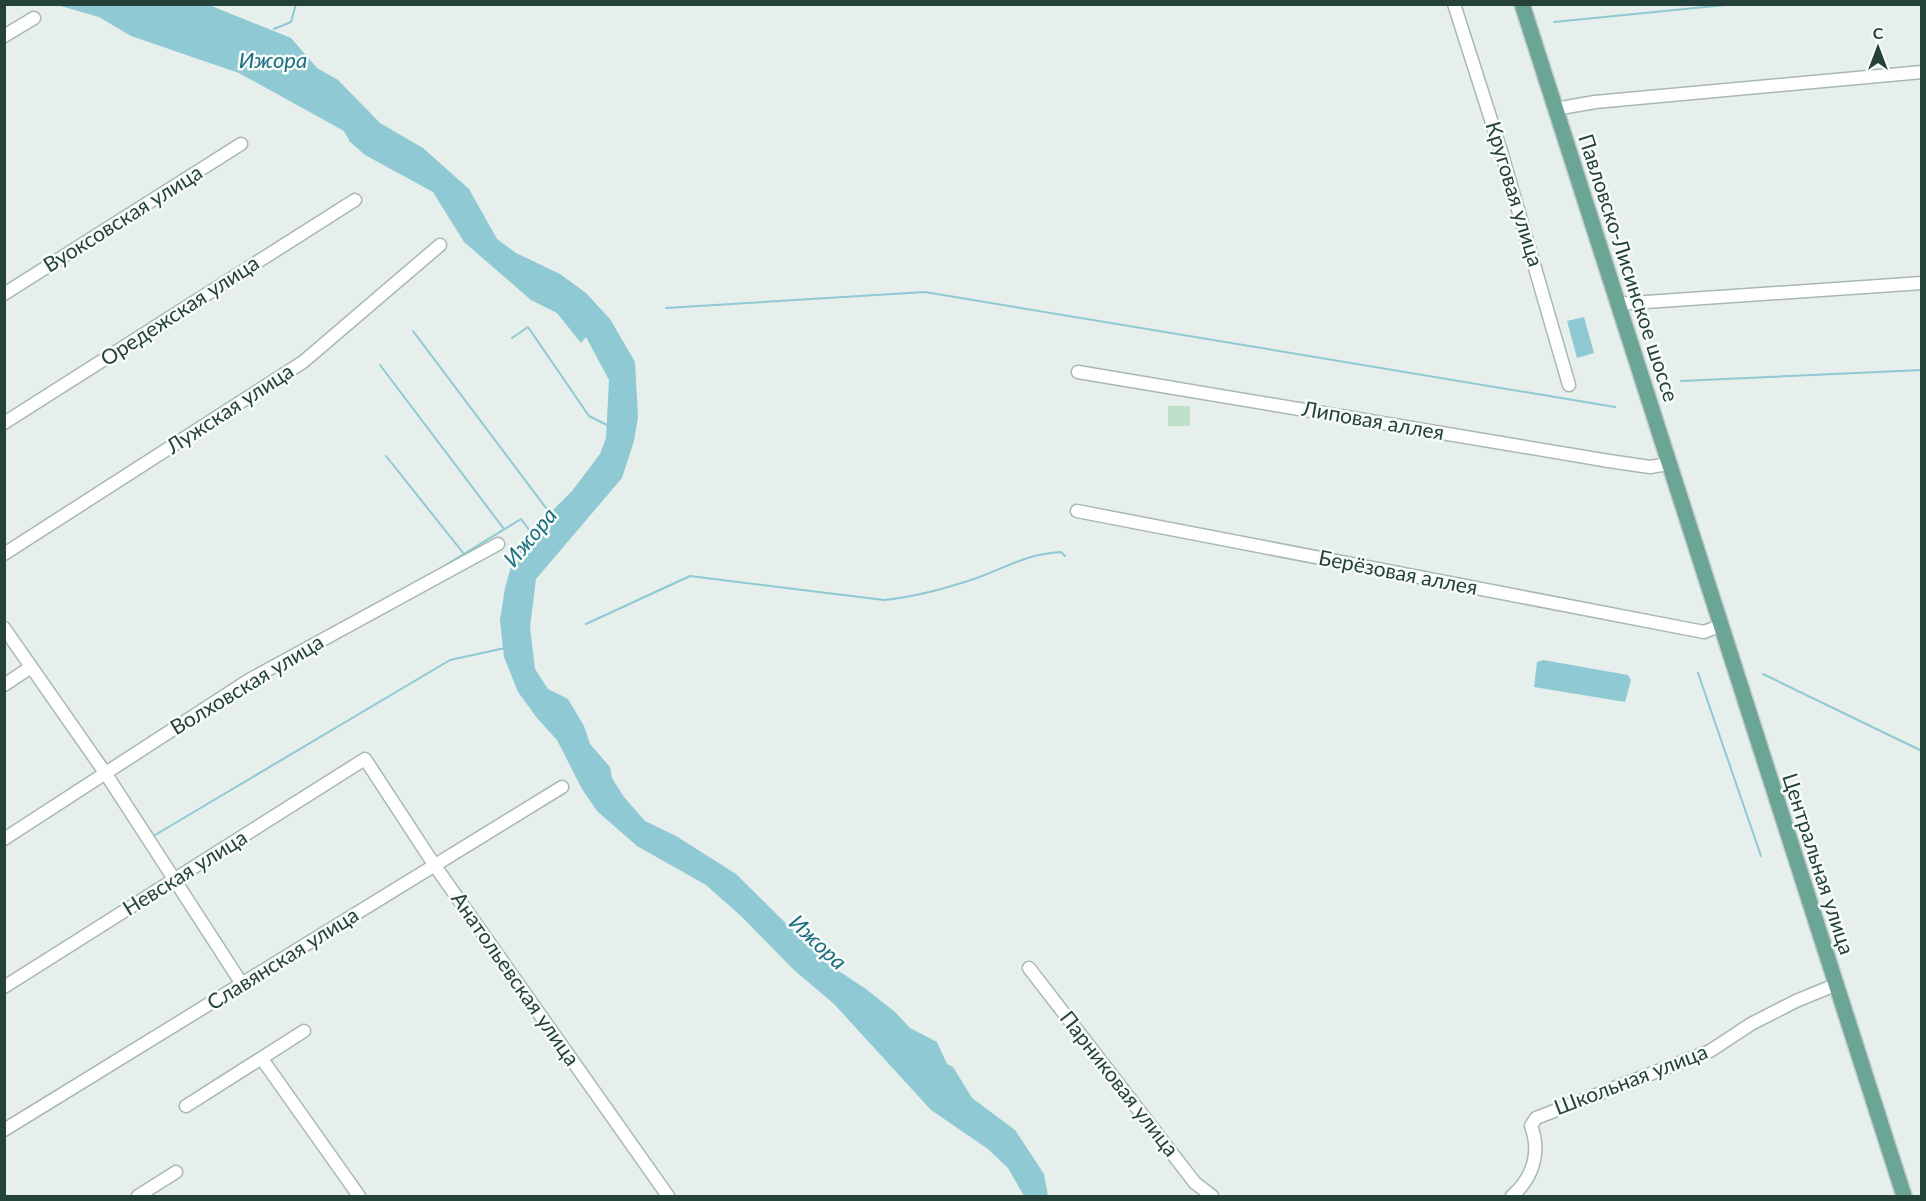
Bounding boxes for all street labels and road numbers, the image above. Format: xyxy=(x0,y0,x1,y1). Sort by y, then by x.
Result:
street label: Круговая улица xyxy=(1482,118,1549,269)
street label: Павловско-Лисинское шоссе xyxy=(1574,131,1685,405)
street label: Вуоксовская улица xyxy=(38,159,206,277)
street label: Оредежская улица xyxy=(95,249,263,370)
street label: Лужская улица xyxy=(160,357,297,459)
street label: Липовая аллея xyxy=(1299,395,1446,444)
street label: Берёзовая аллея xyxy=(1317,544,1480,599)
street label: Волховская улица xyxy=(165,628,327,739)
street label: Центральная улица xyxy=(1778,770,1861,957)
street label: Невская улица xyxy=(118,824,251,920)
street label: Анатольевская улица xyxy=(447,887,586,1070)
street label: Славянская улица xyxy=(202,901,362,1014)
street label: Парниковая улица xyxy=(1056,1005,1185,1161)
street label: Школьная улица xyxy=(1550,1038,1711,1119)

